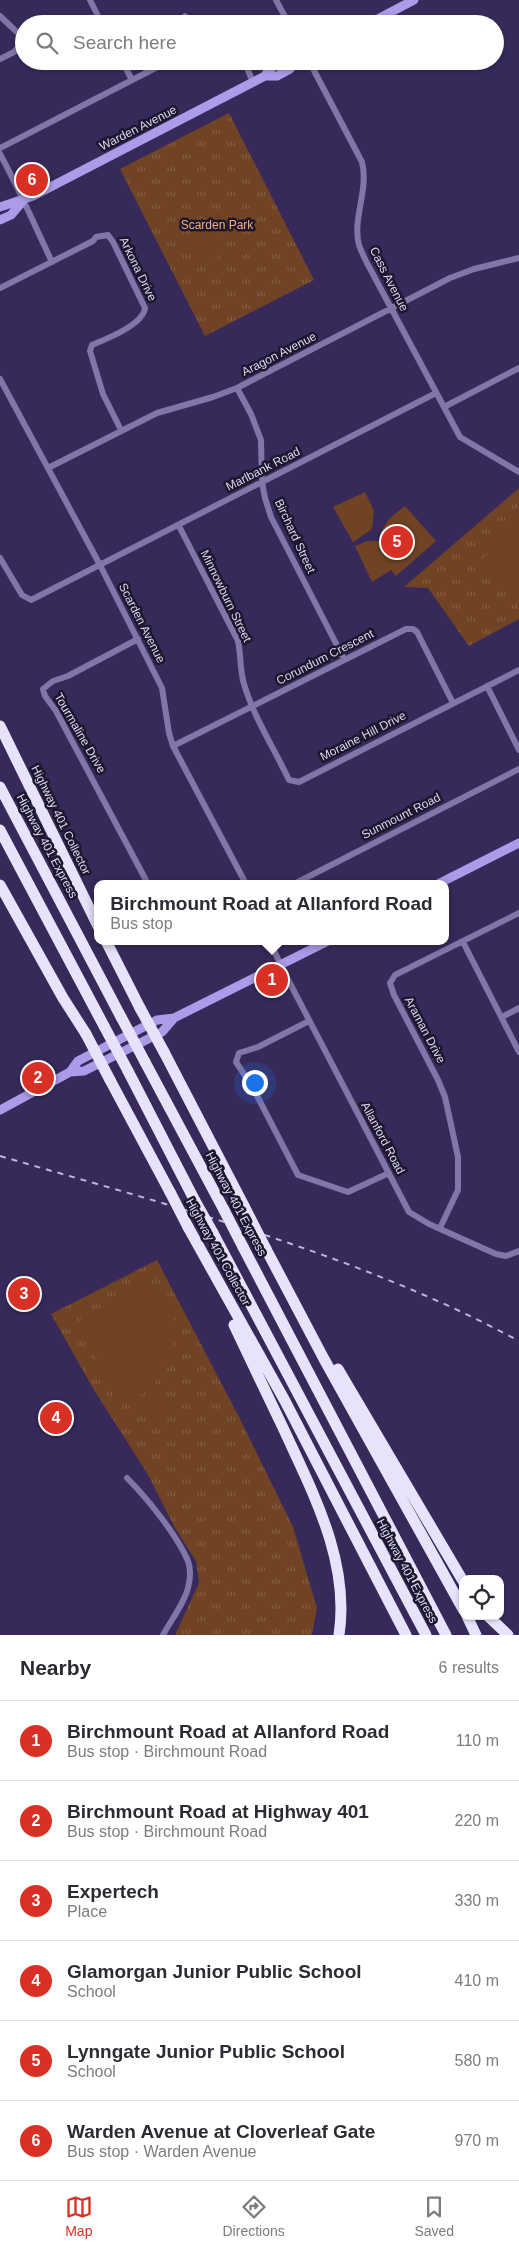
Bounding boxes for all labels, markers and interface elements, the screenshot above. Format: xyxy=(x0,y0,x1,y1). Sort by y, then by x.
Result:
search box xyxy=(15,15,504,70)
icon: search xyxy=(33,29,61,57)
text: Search here xyxy=(73,32,177,53)
street label: Warden Avenue xyxy=(97,102,179,153)
pin: 6 xyxy=(16,161,48,199)
park label: Scarden Park xyxy=(181,218,254,232)
street label: Arkona Drive xyxy=(117,235,160,304)
street label: Cass Avenue xyxy=(367,244,411,314)
street label: Aragon Avenue xyxy=(239,329,319,379)
street label: Marlbank Road xyxy=(224,444,302,494)
street label: Birchard Street xyxy=(272,497,319,576)
pin: 5 xyxy=(381,523,413,561)
street label: Minnowburn Street xyxy=(198,548,255,645)
street label: Scarden Avenue xyxy=(116,581,168,666)
street label: Corundum Crescent xyxy=(274,626,377,688)
street label: Tourmaline Drive xyxy=(51,691,109,776)
street label: Moraine Hill Drive xyxy=(318,708,409,764)
street label: Highway 401 Collector xyxy=(28,763,94,877)
street label: Sunmount Road xyxy=(359,790,443,842)
street label: Highway 401 Express xyxy=(14,791,80,901)
popup xyxy=(94,880,449,945)
text: Birchmount Road at Allanford Road xyxy=(110,893,433,914)
text: Bus stop xyxy=(110,915,173,932)
pin: 1 xyxy=(256,961,288,999)
street label: Araman Drive xyxy=(402,994,449,1066)
pin: 2 xyxy=(22,1059,54,1097)
your location xyxy=(242,1070,268,1096)
street label: Allanford Road xyxy=(358,1100,408,1176)
street label: Highway 401 Express xyxy=(203,1149,269,1259)
street label: Highway 401 Collector xyxy=(183,1196,253,1308)
pin: 3 xyxy=(8,1275,40,1313)
pin: 4 xyxy=(40,1399,72,1437)
street label: Highway 401 Express xyxy=(374,1516,440,1626)
map controls xyxy=(459,1575,504,1620)
button: locate xyxy=(459,1575,504,1620)
text: Nearby xyxy=(20,1656,91,1679)
text: 6 results xyxy=(439,1659,499,1676)
text: Birchmount Road at Allanford Road xyxy=(67,1721,389,1742)
text: 1 xyxy=(32,1732,40,1749)
text: 110 m xyxy=(456,1732,499,1749)
text: Bus stop · Birchmount Road xyxy=(67,1743,267,1760)
text: Birchmount Road at Highway 401 xyxy=(67,1801,369,1822)
text: 2 xyxy=(32,1812,40,1829)
text: 220 m xyxy=(455,1812,499,1829)
text: Bus stop · Birchmount Road xyxy=(67,1823,267,1840)
text: Expertech xyxy=(67,1881,159,1902)
text: 3 xyxy=(32,1892,40,1909)
text: 330 m xyxy=(455,1892,499,1909)
text: Place xyxy=(67,1903,107,1920)
text: Glamorgan Junior Public School xyxy=(67,1961,362,1982)
text: 4 xyxy=(32,1972,40,1989)
text: 410 m xyxy=(455,1972,499,1989)
text: School xyxy=(67,1983,116,2000)
text: Lynngate Junior Public School xyxy=(67,2041,345,2062)
text: 5 xyxy=(32,2052,40,2069)
text: 580 m xyxy=(455,2052,499,2069)
text: School xyxy=(67,2063,116,2080)
text: Warden Avenue at Cloverleaf Gate xyxy=(67,2121,375,2142)
text: 6 xyxy=(32,2132,40,2149)
text: 970 m xyxy=(455,2132,499,2149)
text: Bus stop · Warden Avenue xyxy=(67,2143,256,2160)
tab: Map xyxy=(65,2193,93,2239)
tab: Directions xyxy=(223,2193,285,2239)
tab: Saved xyxy=(414,2193,454,2239)

